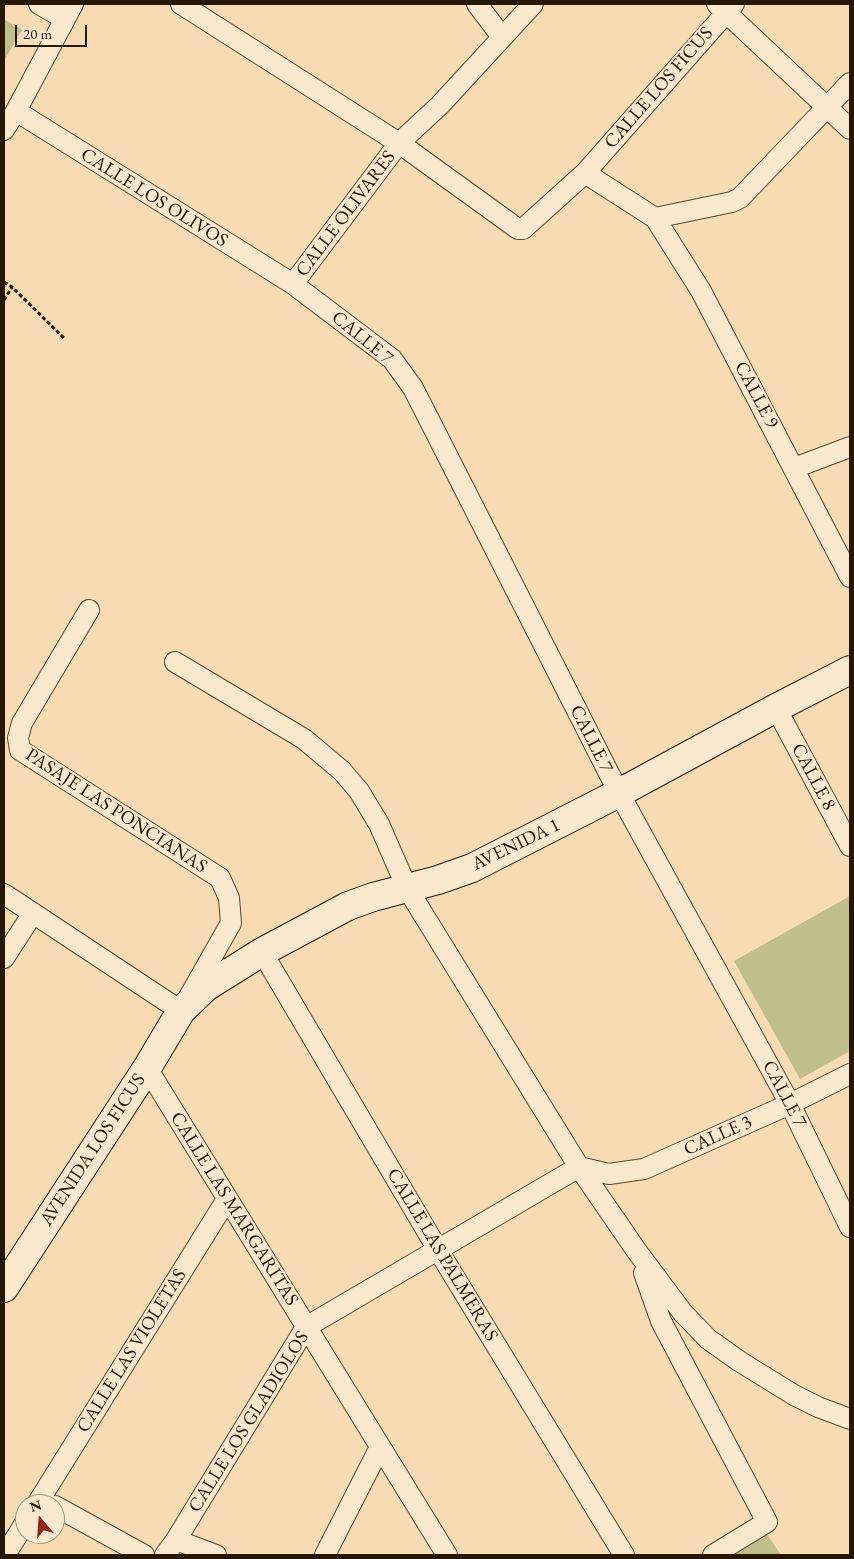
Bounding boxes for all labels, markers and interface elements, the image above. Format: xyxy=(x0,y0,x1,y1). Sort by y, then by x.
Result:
scale bar xyxy=(18,15,90,47)
street label: CALLE LOS FICUS xyxy=(600,22,718,154)
text: 20 m xyxy=(23,24,52,43)
street label: CALLE LOS OLIVOS xyxy=(76,144,232,252)
street label: CALLE OLIVARES xyxy=(291,146,401,282)
street label: CALLE 7 xyxy=(327,306,397,370)
street label: CALLE 9 xyxy=(729,358,783,432)
street label: CALLE 7 xyxy=(564,702,618,776)
street label: CALLE 8 xyxy=(786,740,840,814)
street label: PASAJE LAS PONCIANAS xyxy=(21,744,211,878)
street label: AVENIDA 1 xyxy=(468,814,564,876)
street label: CALLE 7 xyxy=(757,1057,811,1131)
street label: AVENIDA LOS FICUS xyxy=(35,1070,151,1230)
street label: CALLE LAS MARGARITAS xyxy=(165,1108,303,1310)
street label: CALLE 3 xyxy=(680,1111,756,1161)
street label: CALLE LAS PALMERAS xyxy=(381,1165,503,1345)
street label: CALLE LAS VIOLETAS xyxy=(72,1265,192,1437)
street label: CALLE LOS GLADIOLOS xyxy=(184,1327,314,1517)
north arrow xyxy=(15,1494,65,1544)
text: N xyxy=(27,1495,44,1516)

